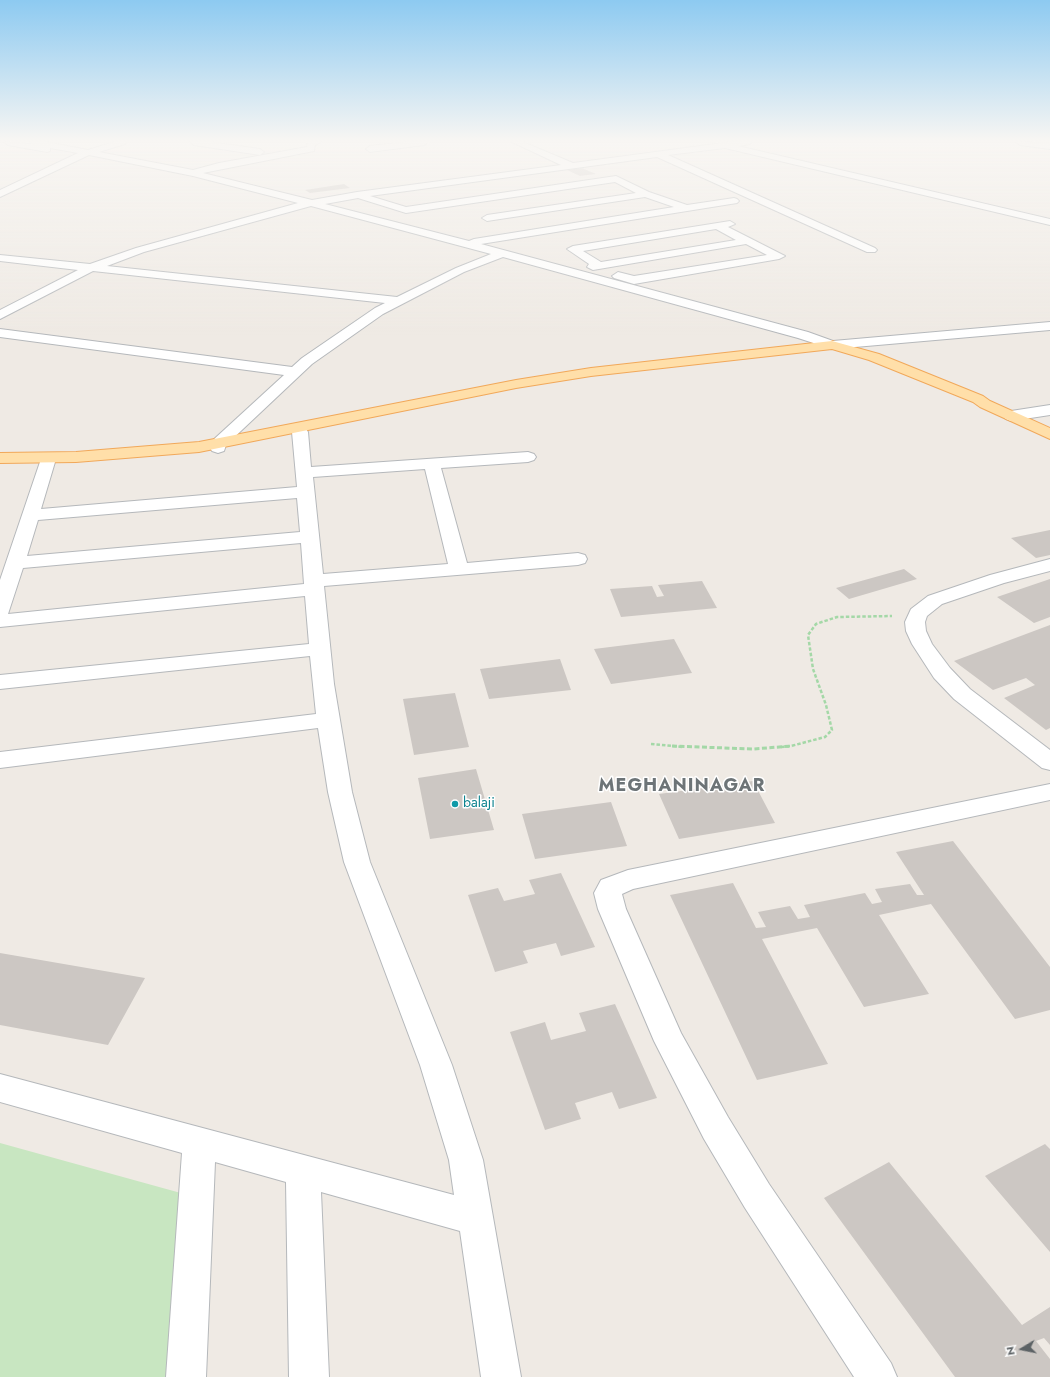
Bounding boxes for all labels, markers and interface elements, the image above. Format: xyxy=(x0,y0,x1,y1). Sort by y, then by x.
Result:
district label: MEGHANINAGAR xyxy=(599,776,765,798)
place label: balaji xyxy=(463,796,495,812)
marker: balaji xyxy=(450,799,460,809)
north arrow xyxy=(1002,1329,1042,1369)
text: N xyxy=(1002,1345,1019,1357)

